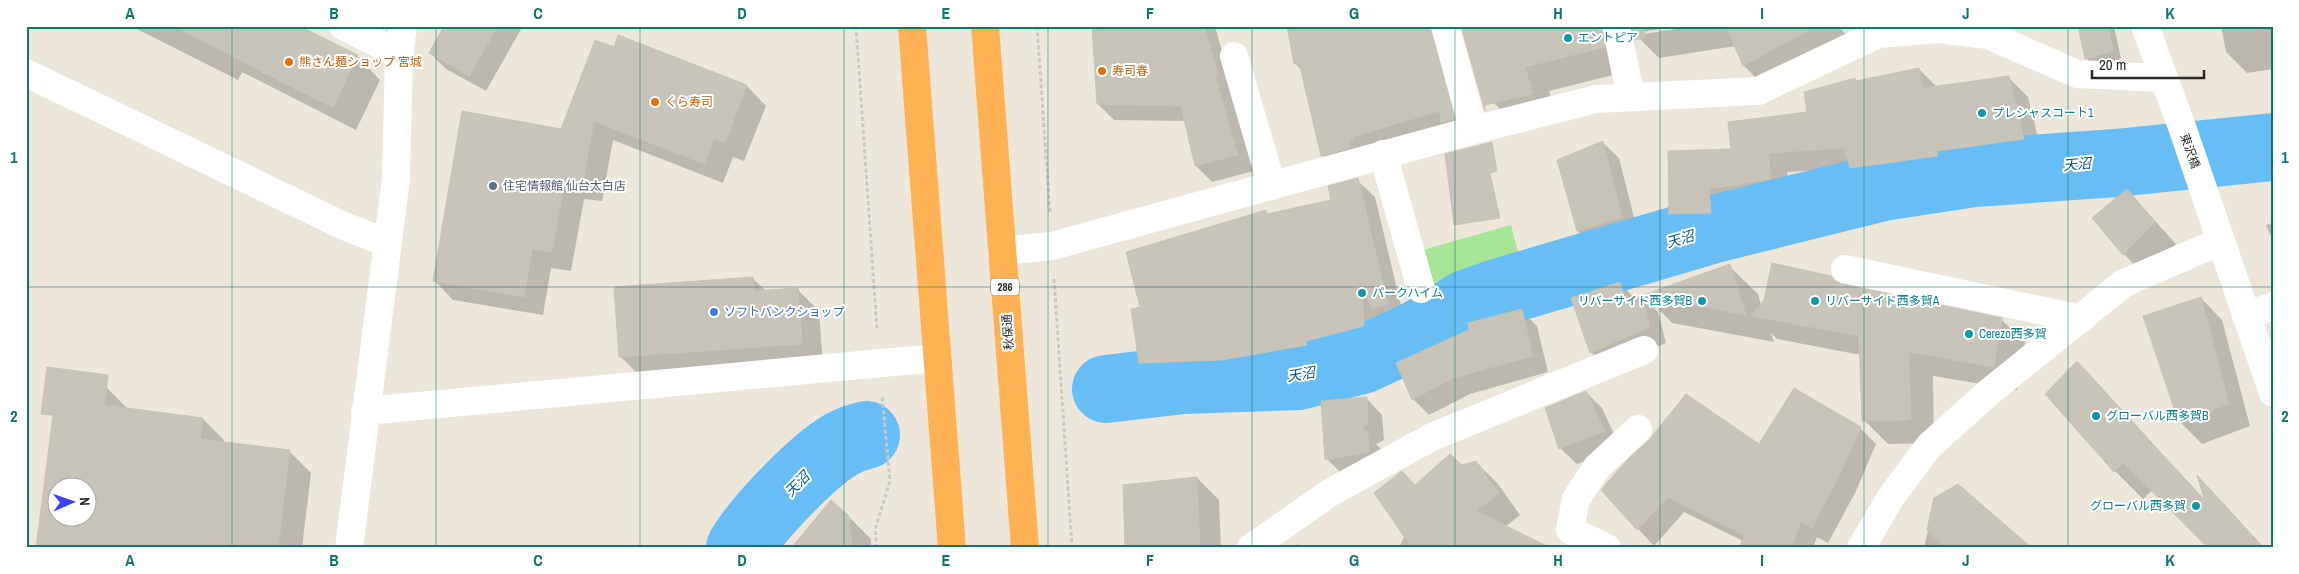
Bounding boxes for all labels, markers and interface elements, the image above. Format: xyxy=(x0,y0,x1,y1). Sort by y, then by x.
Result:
text: A xyxy=(125,2,135,24)
text: B xyxy=(329,2,339,24)
text: C xyxy=(533,2,543,24)
text: D xyxy=(737,2,747,24)
text: E xyxy=(942,2,951,24)
text: F xyxy=(1146,2,1154,24)
text: G xyxy=(1349,2,1359,24)
text: H xyxy=(1553,2,1563,24)
text: I xyxy=(1760,2,1764,24)
text: J xyxy=(1962,2,1970,24)
text: K xyxy=(2165,2,2175,24)
place label: エントピア xyxy=(1578,30,1638,46)
marker: エントピア xyxy=(1562,32,1574,44)
scale bar xyxy=(2092,48,2204,80)
place label: 熊さん麺ショップ 宮城 xyxy=(299,54,422,70)
text: 20 m xyxy=(2099,54,2126,75)
marker: 熊さん麺ショップ 宮城 xyxy=(283,56,295,68)
place label: 寿司春 xyxy=(1112,63,1148,79)
marker: 寿司春 xyxy=(1096,65,1108,77)
place label: くら寿司 xyxy=(665,94,713,110)
marker: くら寿司 xyxy=(649,96,661,108)
place label: プレシャスコート1 xyxy=(1992,105,2094,121)
marker: プレシャスコート1 xyxy=(1976,107,1988,119)
street label: 東沢橋 xyxy=(2177,131,2203,171)
text: 1 xyxy=(10,146,18,168)
text: 1 xyxy=(2281,146,2289,168)
water label: 天沼 xyxy=(2062,154,2094,174)
place label: 住宅情報館 仙台太白店 xyxy=(503,178,626,194)
marker: 住宅情報館 仙台太白店 xyxy=(487,180,499,192)
water label: 天沼 xyxy=(1664,226,1698,252)
road number: 286 xyxy=(991,278,1019,296)
place label: パークハイム xyxy=(1372,285,1443,301)
marker: パークハイム xyxy=(1356,287,1368,299)
place label: リバーサイド西多賀B xyxy=(1578,293,1692,309)
place label: リバーサイド西多賀A xyxy=(1825,293,1940,309)
marker: リバーサイド西多賀B xyxy=(1696,295,1708,307)
marker: リバーサイド西多賀A xyxy=(1809,295,1821,307)
place label: ソフトバンクショップ xyxy=(724,304,845,320)
marker: ソフトバンクショップ xyxy=(708,306,720,318)
street label: 秋保通 xyxy=(999,313,1017,351)
place label: Cerezo西多賀 xyxy=(1979,326,2047,342)
marker: Cerezo西多賀 xyxy=(1963,328,1975,340)
water label: 天沼 xyxy=(1286,363,1318,385)
text: 2 xyxy=(10,405,18,427)
text: 2 xyxy=(2281,405,2289,427)
place label: グローバル西多賀B xyxy=(2106,408,2209,424)
marker: グローバル西多賀B xyxy=(2090,410,2102,422)
water label: 天沼 xyxy=(781,466,815,500)
north arrow xyxy=(48,476,98,526)
text: N xyxy=(76,497,94,506)
place label: グローバル西多賀 xyxy=(2090,498,2186,514)
marker: グローバル西多賀 xyxy=(2190,500,2202,512)
text: A xyxy=(125,549,135,571)
text: B xyxy=(329,549,339,571)
text: C xyxy=(533,549,543,571)
text: D xyxy=(737,549,747,571)
text: E xyxy=(942,549,951,571)
text: F xyxy=(1146,549,1154,571)
text: G xyxy=(1349,549,1359,571)
text: H xyxy=(1553,549,1563,571)
text: I xyxy=(1760,549,1764,571)
text: J xyxy=(1962,549,1970,571)
text: K xyxy=(2165,549,2175,571)

